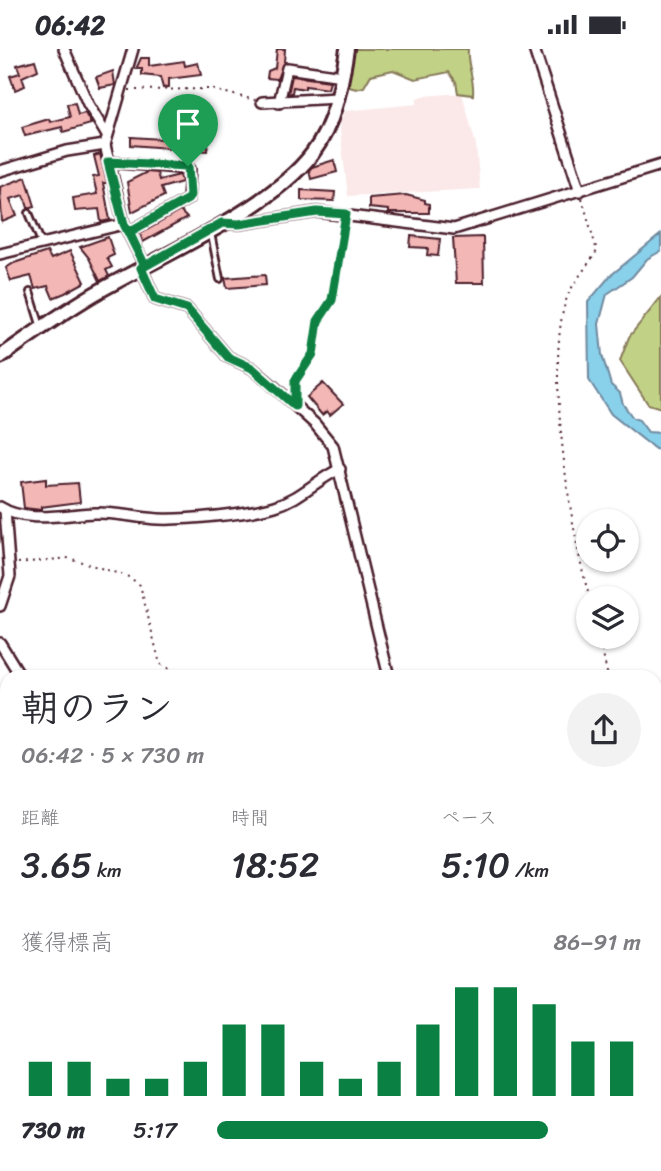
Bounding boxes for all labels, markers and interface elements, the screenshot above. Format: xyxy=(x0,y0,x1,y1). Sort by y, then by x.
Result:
text: 06:42 xyxy=(35,2,105,48)
pin xyxy=(158,94,218,166)
icon: arrive xyxy=(169,105,207,143)
map controls xyxy=(576,509,639,649)
button: locate xyxy=(576,509,639,572)
button: layers xyxy=(576,586,639,649)
text: 朝のラン xyxy=(21,675,173,742)
button: share xyxy=(567,693,641,767)
text: 06:42 · 5 × 730 m xyxy=(21,735,204,776)
text: 距離 xyxy=(21,801,59,834)
text: 時間 xyxy=(231,801,269,834)
text: ペース xyxy=(441,801,497,834)
text: 3.65 xyxy=(21,834,92,896)
text: 18:52 xyxy=(231,834,319,896)
text: 5:10 xyxy=(441,834,510,896)
text: km xyxy=(92,854,122,887)
text: /km xyxy=(510,854,549,887)
text: 獲得標高 xyxy=(21,922,113,963)
text: 86–91 m xyxy=(553,922,641,963)
text: 730 m xyxy=(21,1110,85,1151)
text: 5:17 xyxy=(133,1110,177,1151)

